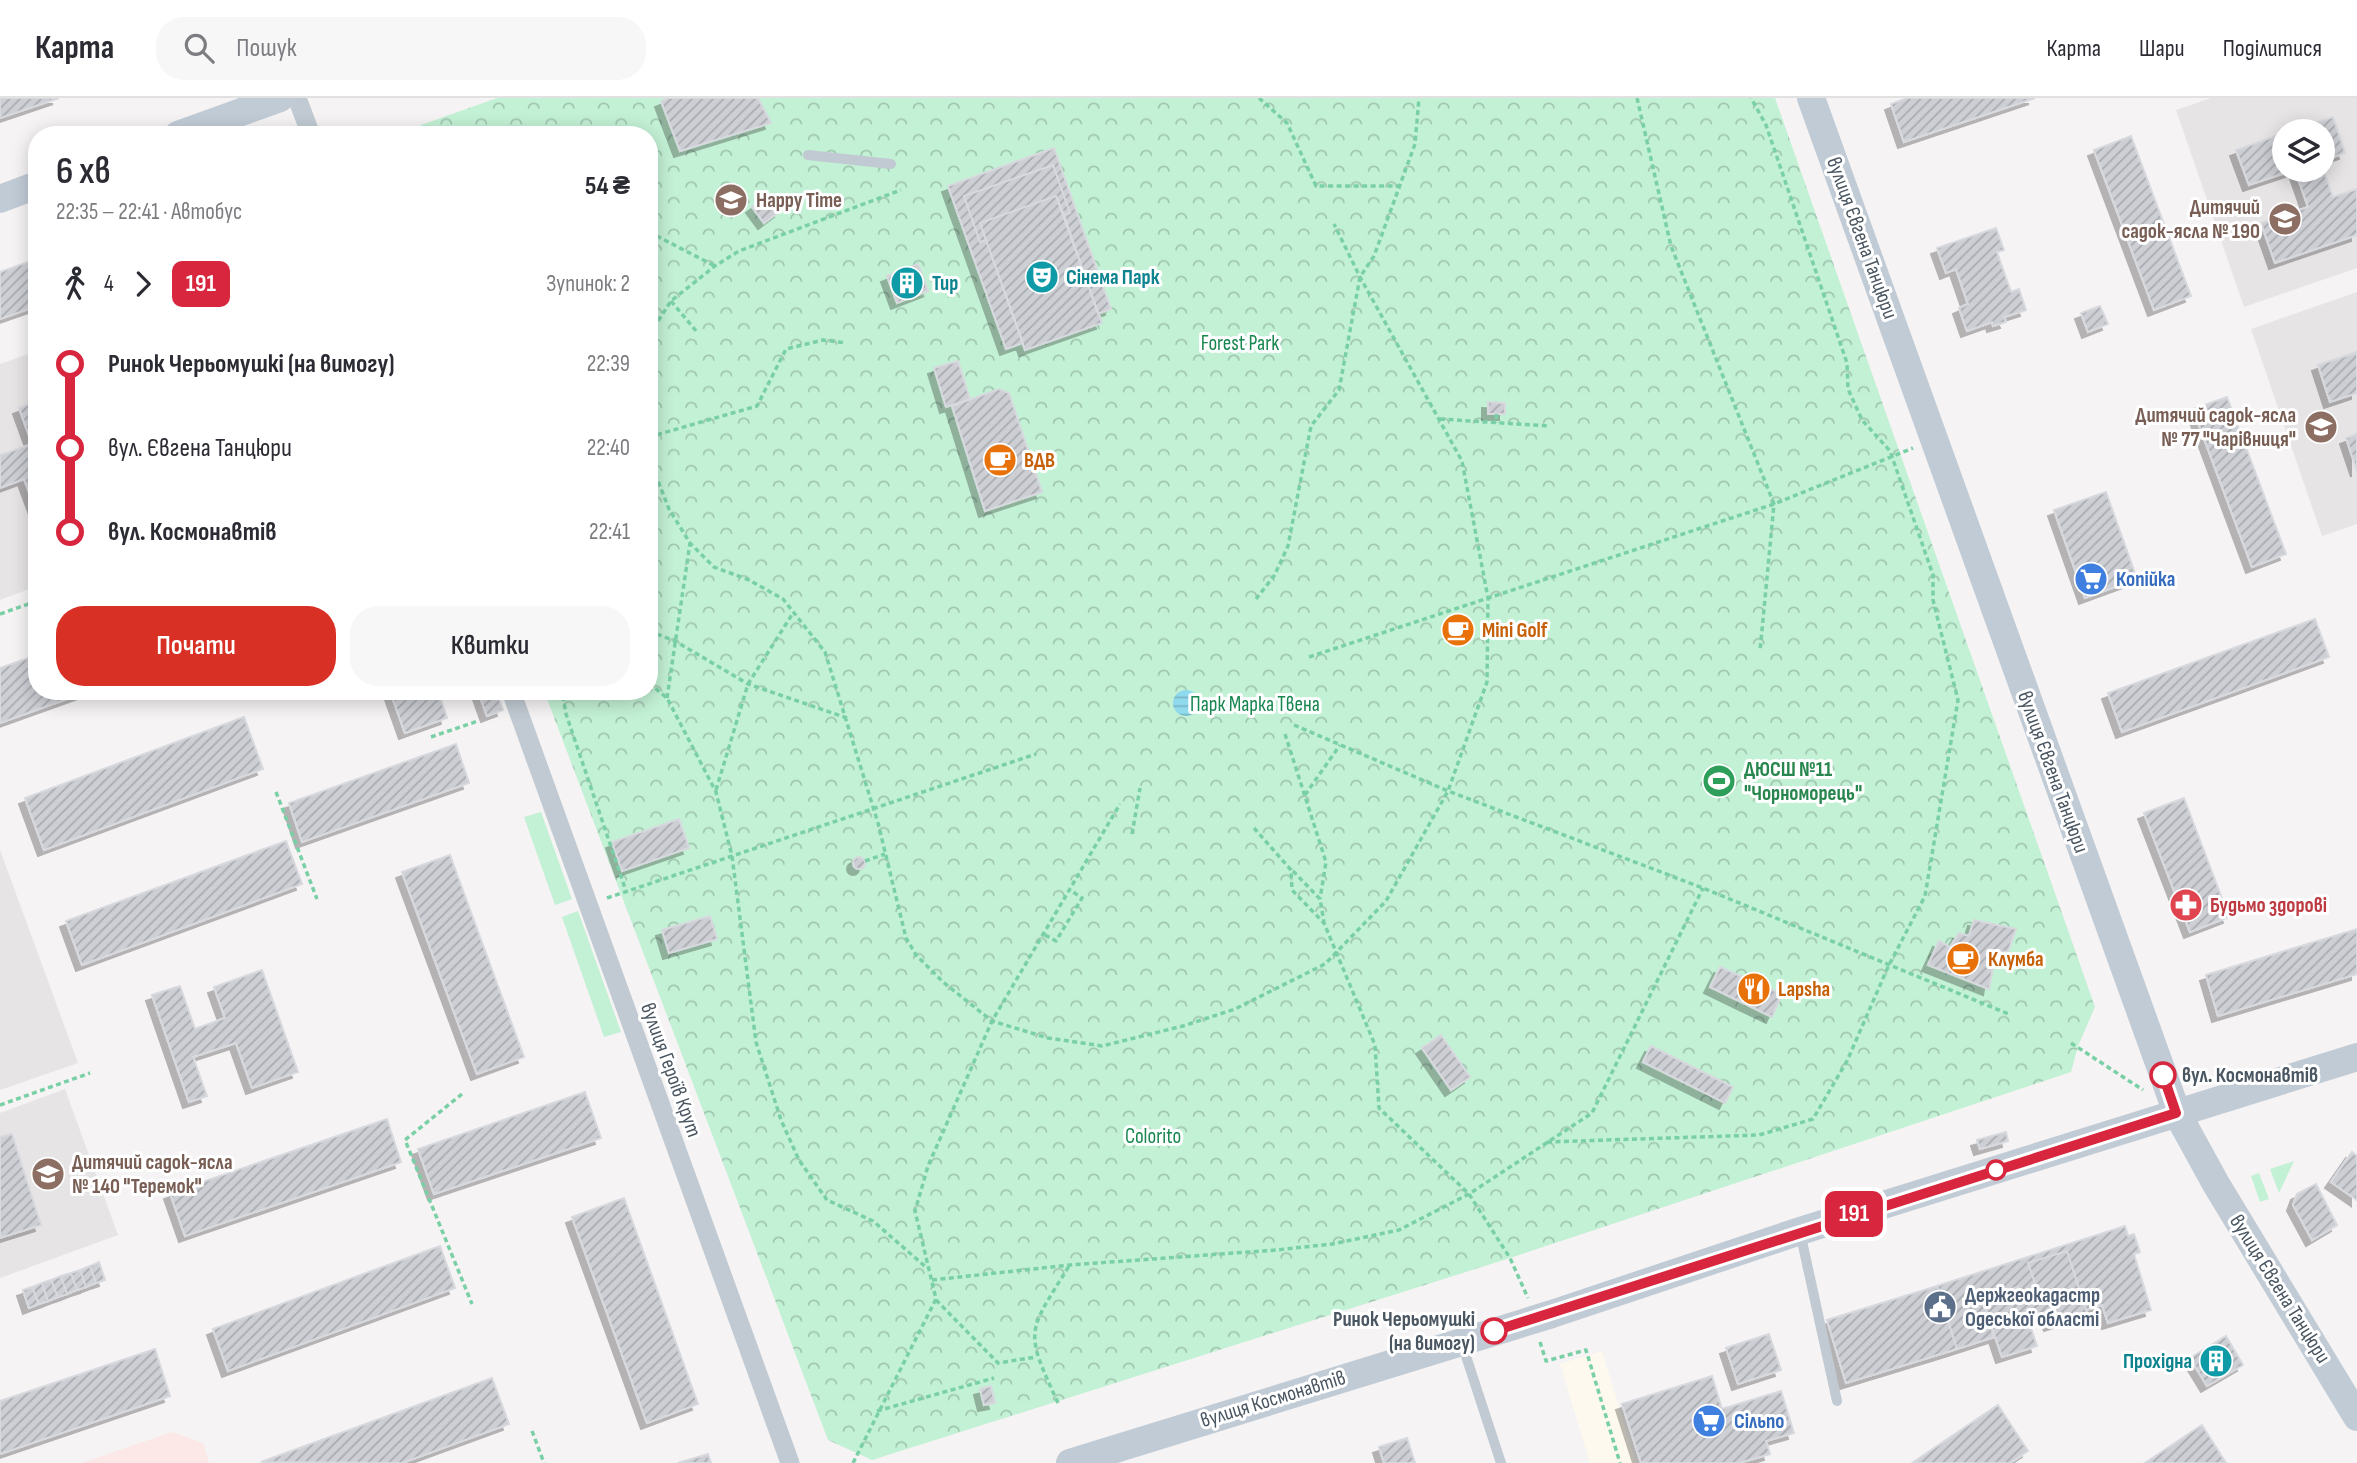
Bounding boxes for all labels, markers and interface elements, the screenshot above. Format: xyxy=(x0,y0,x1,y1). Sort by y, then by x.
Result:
search box xyxy=(156,17,646,80)
text: Карта xyxy=(35,28,114,68)
icon: search xyxy=(180,29,218,67)
text: Пошук xyxy=(236,33,297,64)
text: Карта xyxy=(2046,34,2101,63)
text: Шари xyxy=(2139,34,2185,63)
text: Поділитися xyxy=(2223,34,2322,63)
map controls xyxy=(2272,119,2335,182)
button: layers xyxy=(2272,119,2335,182)
text: 6 хв xyxy=(56,149,111,194)
street label: вулиця Євгена Танцюри xyxy=(1821,154,1903,322)
text: 54 ₴ xyxy=(585,171,630,202)
school or university icon: Happy Time xyxy=(712,181,750,219)
place label: Happy Time xyxy=(756,188,842,213)
place label: Дитячий садок-ясла № 190 xyxy=(2121,195,2260,244)
text: 22:35 – 22:41 · Автобус xyxy=(56,198,242,226)
school or university icon: Дитячий садок-ясла № 190 xyxy=(2266,200,2304,238)
theatre icon: Сінема Парк xyxy=(1023,258,1061,296)
building icon: Тир xyxy=(888,264,926,302)
icon: walk xyxy=(56,265,94,303)
icon: forward xyxy=(124,265,162,303)
place label: Сінема Парк xyxy=(1066,265,1160,290)
text: 191 xyxy=(186,269,216,298)
text: 4 xyxy=(104,270,114,298)
text: Зупинок: 2 xyxy=(546,270,630,298)
place label: Тир xyxy=(932,271,958,296)
park label: Forest Park xyxy=(1201,331,1279,356)
text: Ринок Черьомушкі (на вимогу) xyxy=(108,349,394,380)
text: 22:39 xyxy=(587,350,630,378)
place label: Дитячий садок-ясла № 77 "Чарівниця" xyxy=(2135,403,2296,452)
school or university icon: Дитячий садок-ясла № 77 "Чарівниця" xyxy=(2302,408,2340,446)
text: вул. Євгена Танцюри xyxy=(108,433,292,464)
text: 22:40 xyxy=(587,434,630,462)
cafe icon: ВДВ xyxy=(981,441,1019,479)
place label: ВДВ xyxy=(1024,448,1055,473)
text: вул. Космонавтiв xyxy=(108,517,277,548)
text: 22:41 xyxy=(589,518,630,546)
supermarket icon: Копійка xyxy=(2072,560,2110,598)
place label: Копійка xyxy=(2116,567,2175,592)
button: Почати xyxy=(56,606,336,686)
button: Квитки xyxy=(350,606,630,686)
cafe icon: Mini Golf xyxy=(1439,611,1477,649)
place label: Mini Golf xyxy=(1482,618,1548,643)
street label: вулиця Євгена Танцюри xyxy=(2012,688,2094,856)
park label: Парк Марка Твена xyxy=(1190,692,1320,717)
place label: ДЮСШ №11 "Чорноморець" xyxy=(1744,757,1862,806)
sports icon: ДЮСШ №11 "Чорноморець" xyxy=(1700,762,1738,800)
pharmacy icon: Будьмо здорові xyxy=(2167,886,2205,924)
place label: Будьмо здорові xyxy=(2210,893,2327,918)
cafe icon: Клумба xyxy=(1944,940,1982,978)
place label: Клумба xyxy=(1988,947,2044,972)
restaurant icon: Lapsha xyxy=(1735,970,1773,1008)
place label: Lapsha xyxy=(1778,977,1830,1002)
street label: вулиця Героїв Крут xyxy=(635,1000,707,1140)
marker: вул. Космонавтiв xyxy=(2150,1062,2176,1088)
place label: вул. Космонавтiв xyxy=(2182,1063,2318,1088)
park label: Colorito xyxy=(1125,1124,1181,1149)
place label: Дитячий садок-ясла № 140 "Теремок" xyxy=(72,1150,233,1199)
school or university icon: Дитячий садок-ясла № 140 "Теремок" xyxy=(29,1155,67,1193)
unlabelled marker xyxy=(1986,1160,2006,1180)
line badge: 191 xyxy=(1814,1191,1894,1237)
text: 191 xyxy=(1839,1199,1869,1228)
street label: вулиця Євгена Танцюри xyxy=(2224,1210,2336,1368)
place label: Держгеокадастр Одеської області xyxy=(1965,1283,2100,1332)
public building icon: Держгеокадастр Одеської області xyxy=(1921,1288,1959,1326)
place label: Ринок Черьомушкі (на вимогу) xyxy=(1333,1307,1475,1356)
marker: Ринок Черьомушкі (на вимогу) xyxy=(1481,1318,1507,1344)
building icon: Прохідна xyxy=(2197,1342,2235,1380)
place label: Прохідна xyxy=(2123,1349,2192,1374)
street label: вулиця Космонавтів xyxy=(1197,1365,1349,1433)
supermarket icon: Сільпо xyxy=(1690,1402,1728,1440)
place label: Сільпо xyxy=(1734,1409,1784,1434)

